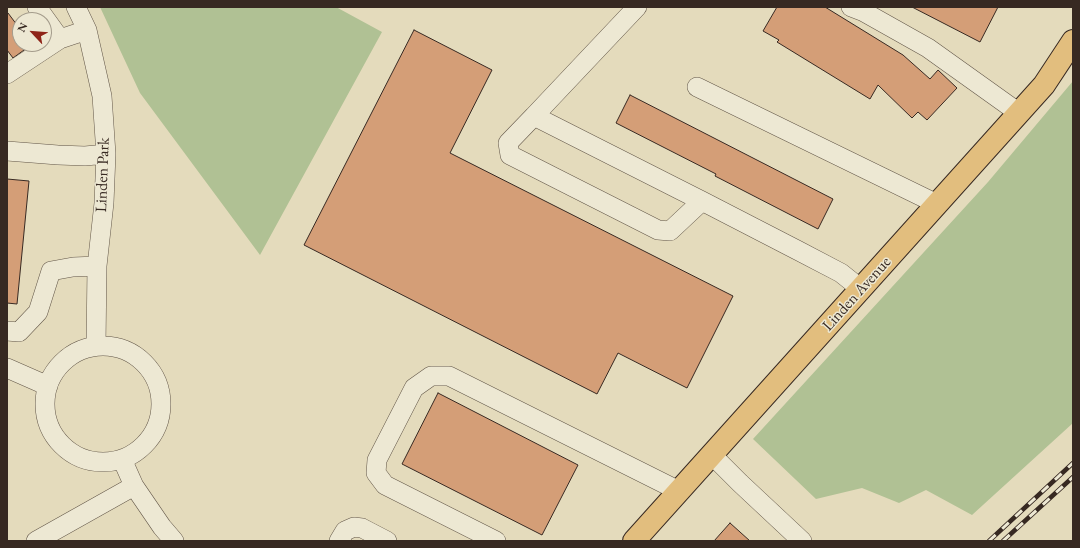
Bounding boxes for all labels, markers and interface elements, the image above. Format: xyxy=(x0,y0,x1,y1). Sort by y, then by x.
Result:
north arrow xyxy=(12,12,52,52)
text: N xyxy=(14,20,30,34)
street label: Linden Park xyxy=(92,137,114,213)
street label: Linden Avenue xyxy=(819,253,895,335)

